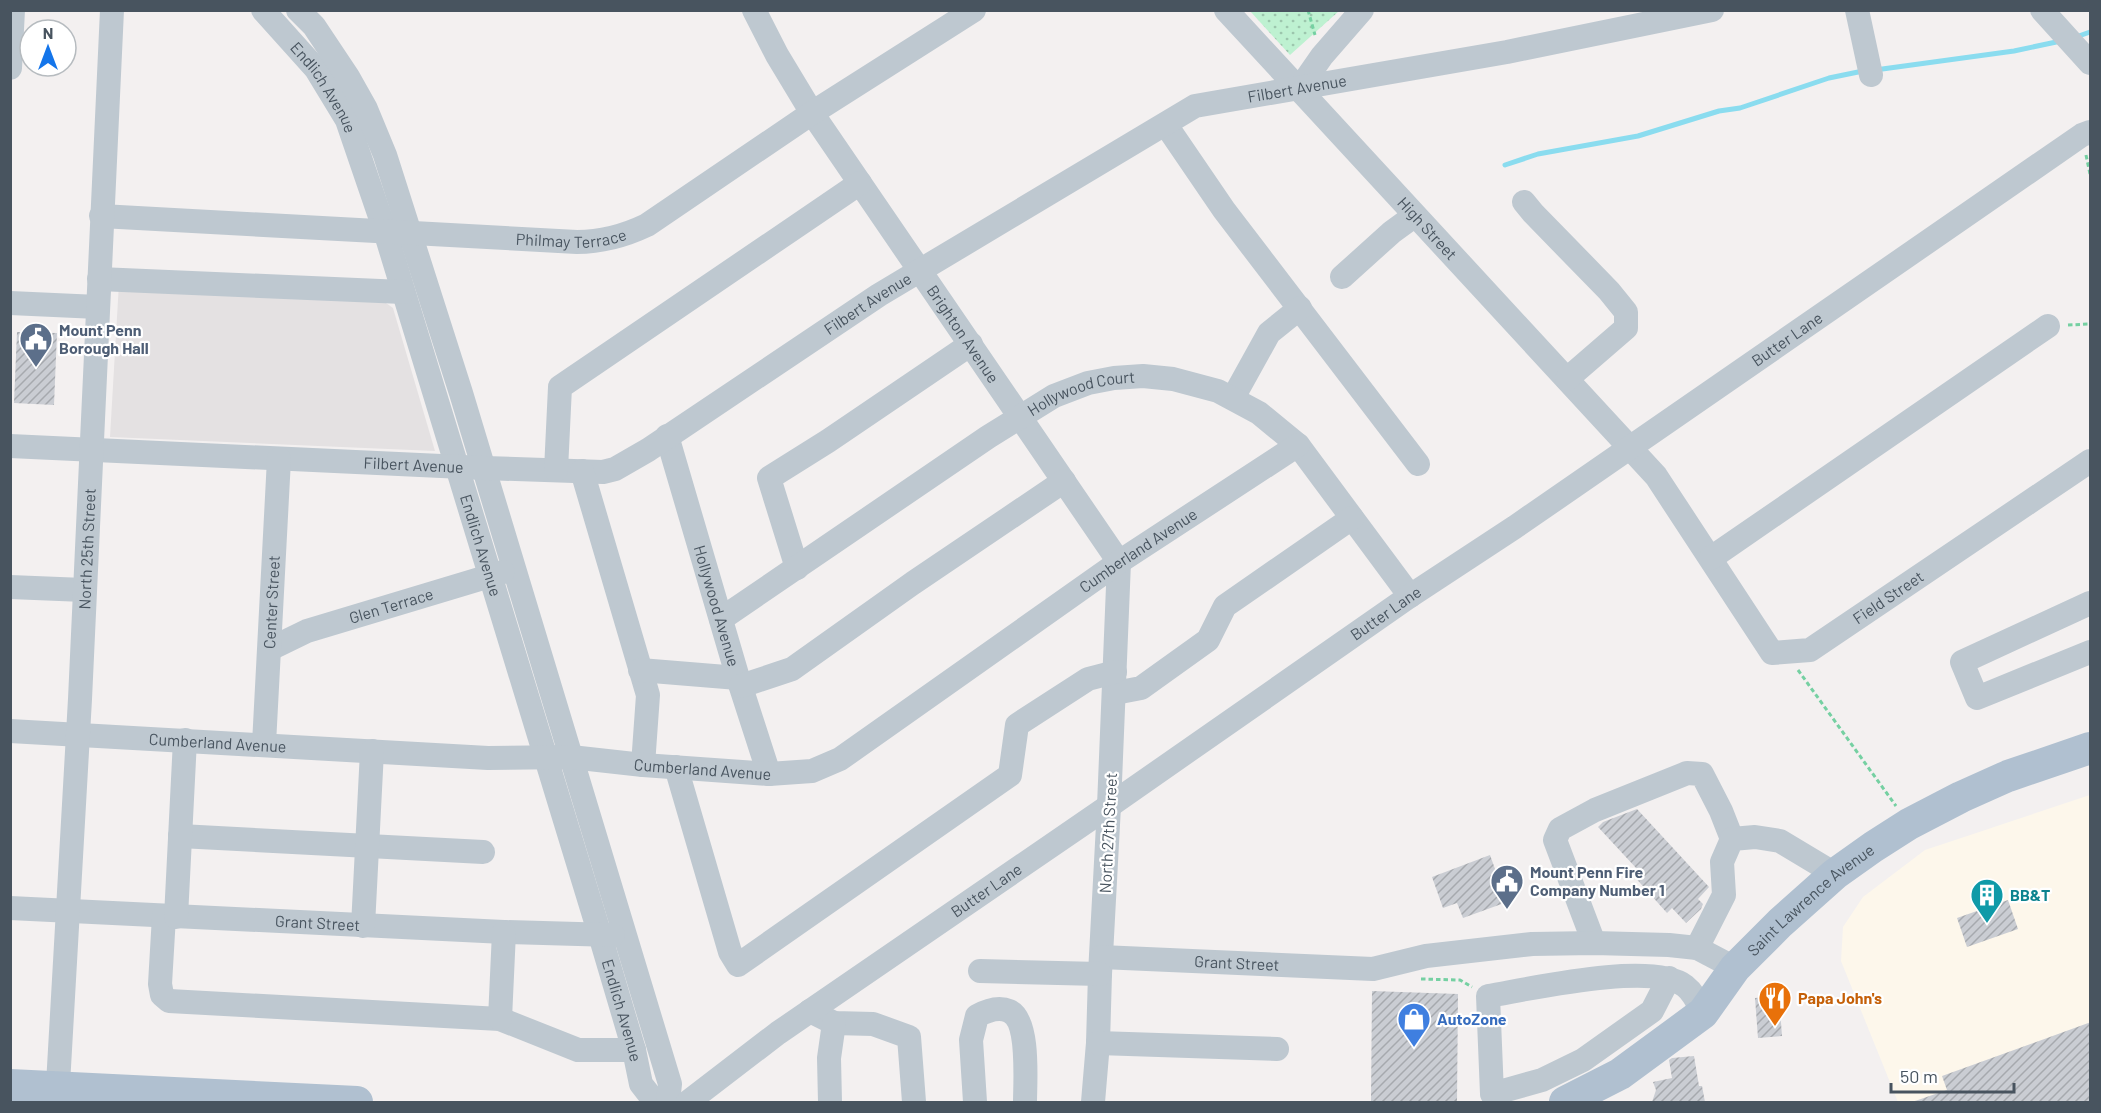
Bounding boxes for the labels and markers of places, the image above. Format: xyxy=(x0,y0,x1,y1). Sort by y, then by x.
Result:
place label: Mount Penn Borough Hall xyxy=(59,320,149,357)
public building icon: Mount Penn Borough Hall xyxy=(18,321,54,368)
place label: Mount Penn Fire Company Number 1 xyxy=(1530,862,1665,899)
public building icon: Mount Penn Fire Company Number 1 xyxy=(1489,863,1525,910)
building icon: BB&T xyxy=(1969,877,2005,924)
place label: BB&T xyxy=(2010,885,2050,904)
restaurant icon: Papa John's xyxy=(1757,980,1793,1027)
place label: Papa John's xyxy=(1798,988,1882,1007)
shop icon: AutoZone xyxy=(1396,1001,1432,1048)
place label: AutoZone xyxy=(1437,1009,1507,1028)

